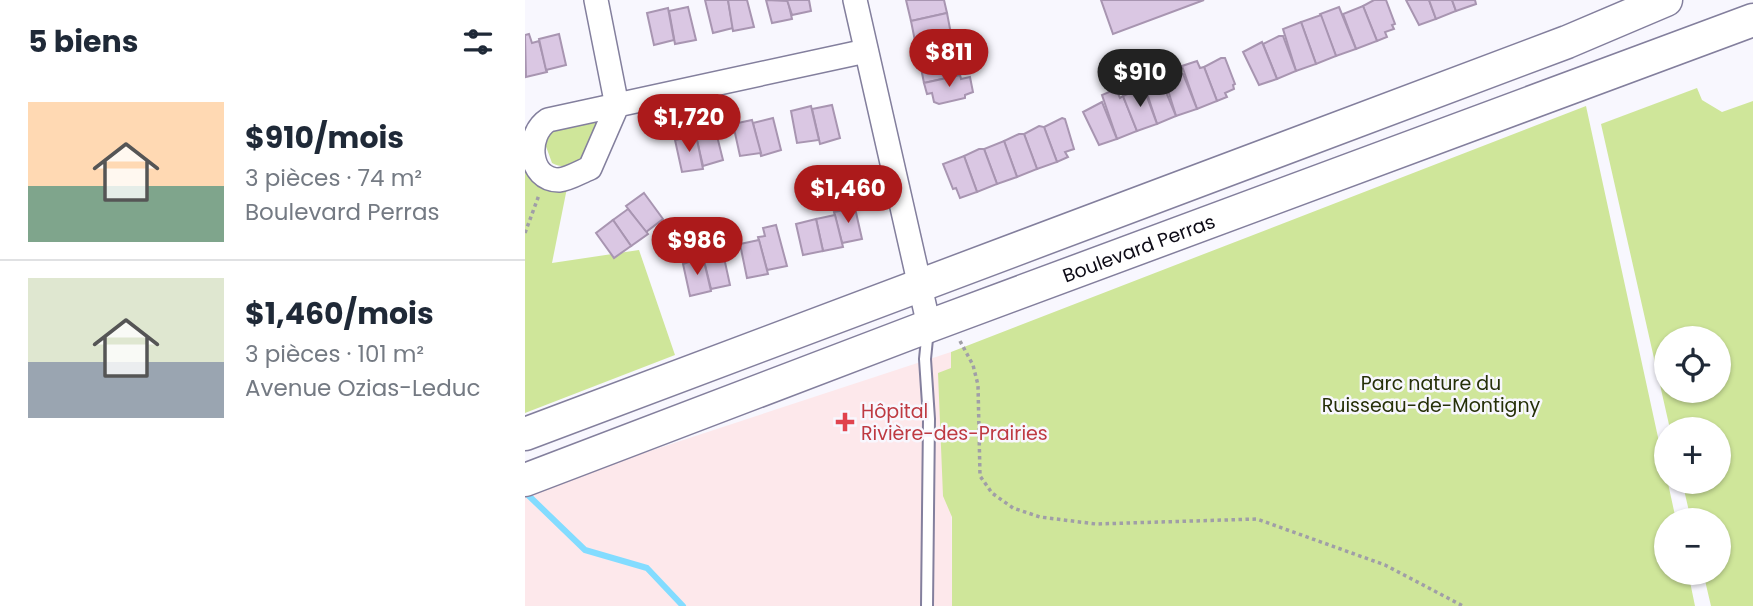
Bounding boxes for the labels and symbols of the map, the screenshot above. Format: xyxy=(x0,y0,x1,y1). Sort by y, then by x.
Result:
pin: $811 xyxy=(908,29,990,89)
pin: $910 xyxy=(1099,50,1181,109)
pin: $1,720 xyxy=(632,94,746,154)
pin: $1,460 xyxy=(791,166,905,225)
street label: Boulevard Perras xyxy=(1059,208,1219,289)
pin: $986 xyxy=(656,218,738,277)
park label: Parc nature du Ruisseau-de-Montigny xyxy=(1322,370,1541,419)
place label: Hôpital Rivière-des-Prairies xyxy=(861,398,1048,447)
marker: Hôpital Rivière-des-Prairies xyxy=(835,412,855,432)

